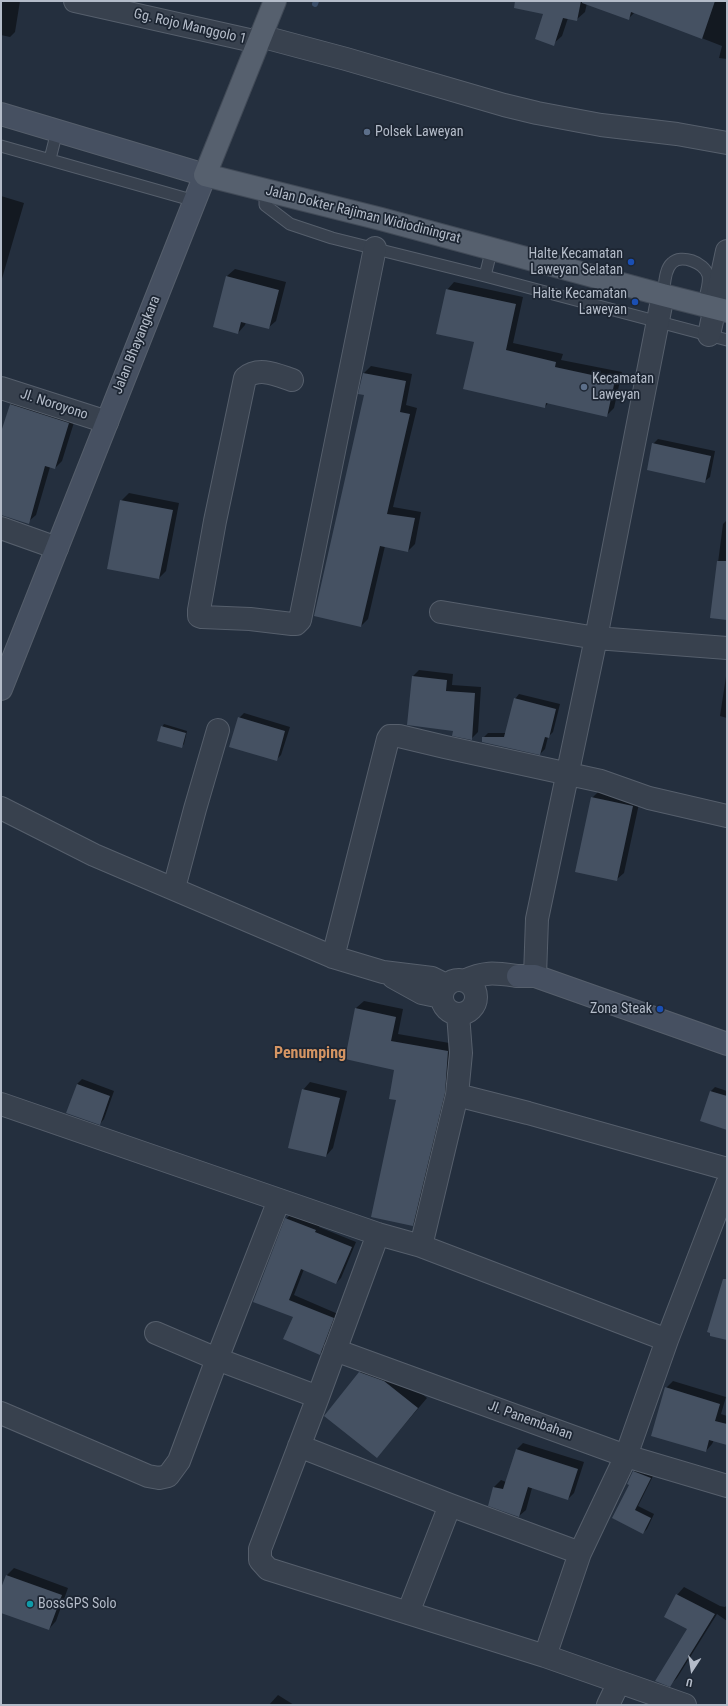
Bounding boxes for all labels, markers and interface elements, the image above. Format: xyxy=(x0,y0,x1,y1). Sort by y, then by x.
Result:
street label: Gg. Rojo Manggolo 1 xyxy=(132,6,248,48)
place label: Polsek Laweyan xyxy=(375,124,464,140)
marker: Polsek Laweyan xyxy=(362,127,372,137)
street label: Jalan Dokter Rajiman Widiodiningrat xyxy=(264,183,462,247)
place label: Halte Kecamatan Laweyan Selatan xyxy=(528,246,623,278)
marker: Halte Kecamatan Laweyan Selatan xyxy=(626,257,636,267)
place label: Halte Kecamatan Laweyan xyxy=(532,286,627,318)
street label: Jalan Bhayangkara xyxy=(110,294,164,396)
marker: Halte Kecamatan Laweyan xyxy=(630,297,640,307)
place label: Kecamatan Laweyan xyxy=(592,371,654,404)
marker: Kecamatan Laweyan xyxy=(579,382,589,392)
street label: Jl. Noroyono xyxy=(18,386,90,424)
place label: Zona Steak xyxy=(590,1001,652,1017)
marker: Zona Steak xyxy=(655,1004,665,1014)
district label: Penumping xyxy=(274,1044,346,1064)
street label: Jl. Panembahan xyxy=(485,1398,575,1444)
place label: BossGPS Solo xyxy=(38,1596,116,1612)
marker: BossGPS Solo xyxy=(25,1599,35,1609)
north arrow xyxy=(672,1650,712,1690)
text: U xyxy=(685,1675,694,1689)

